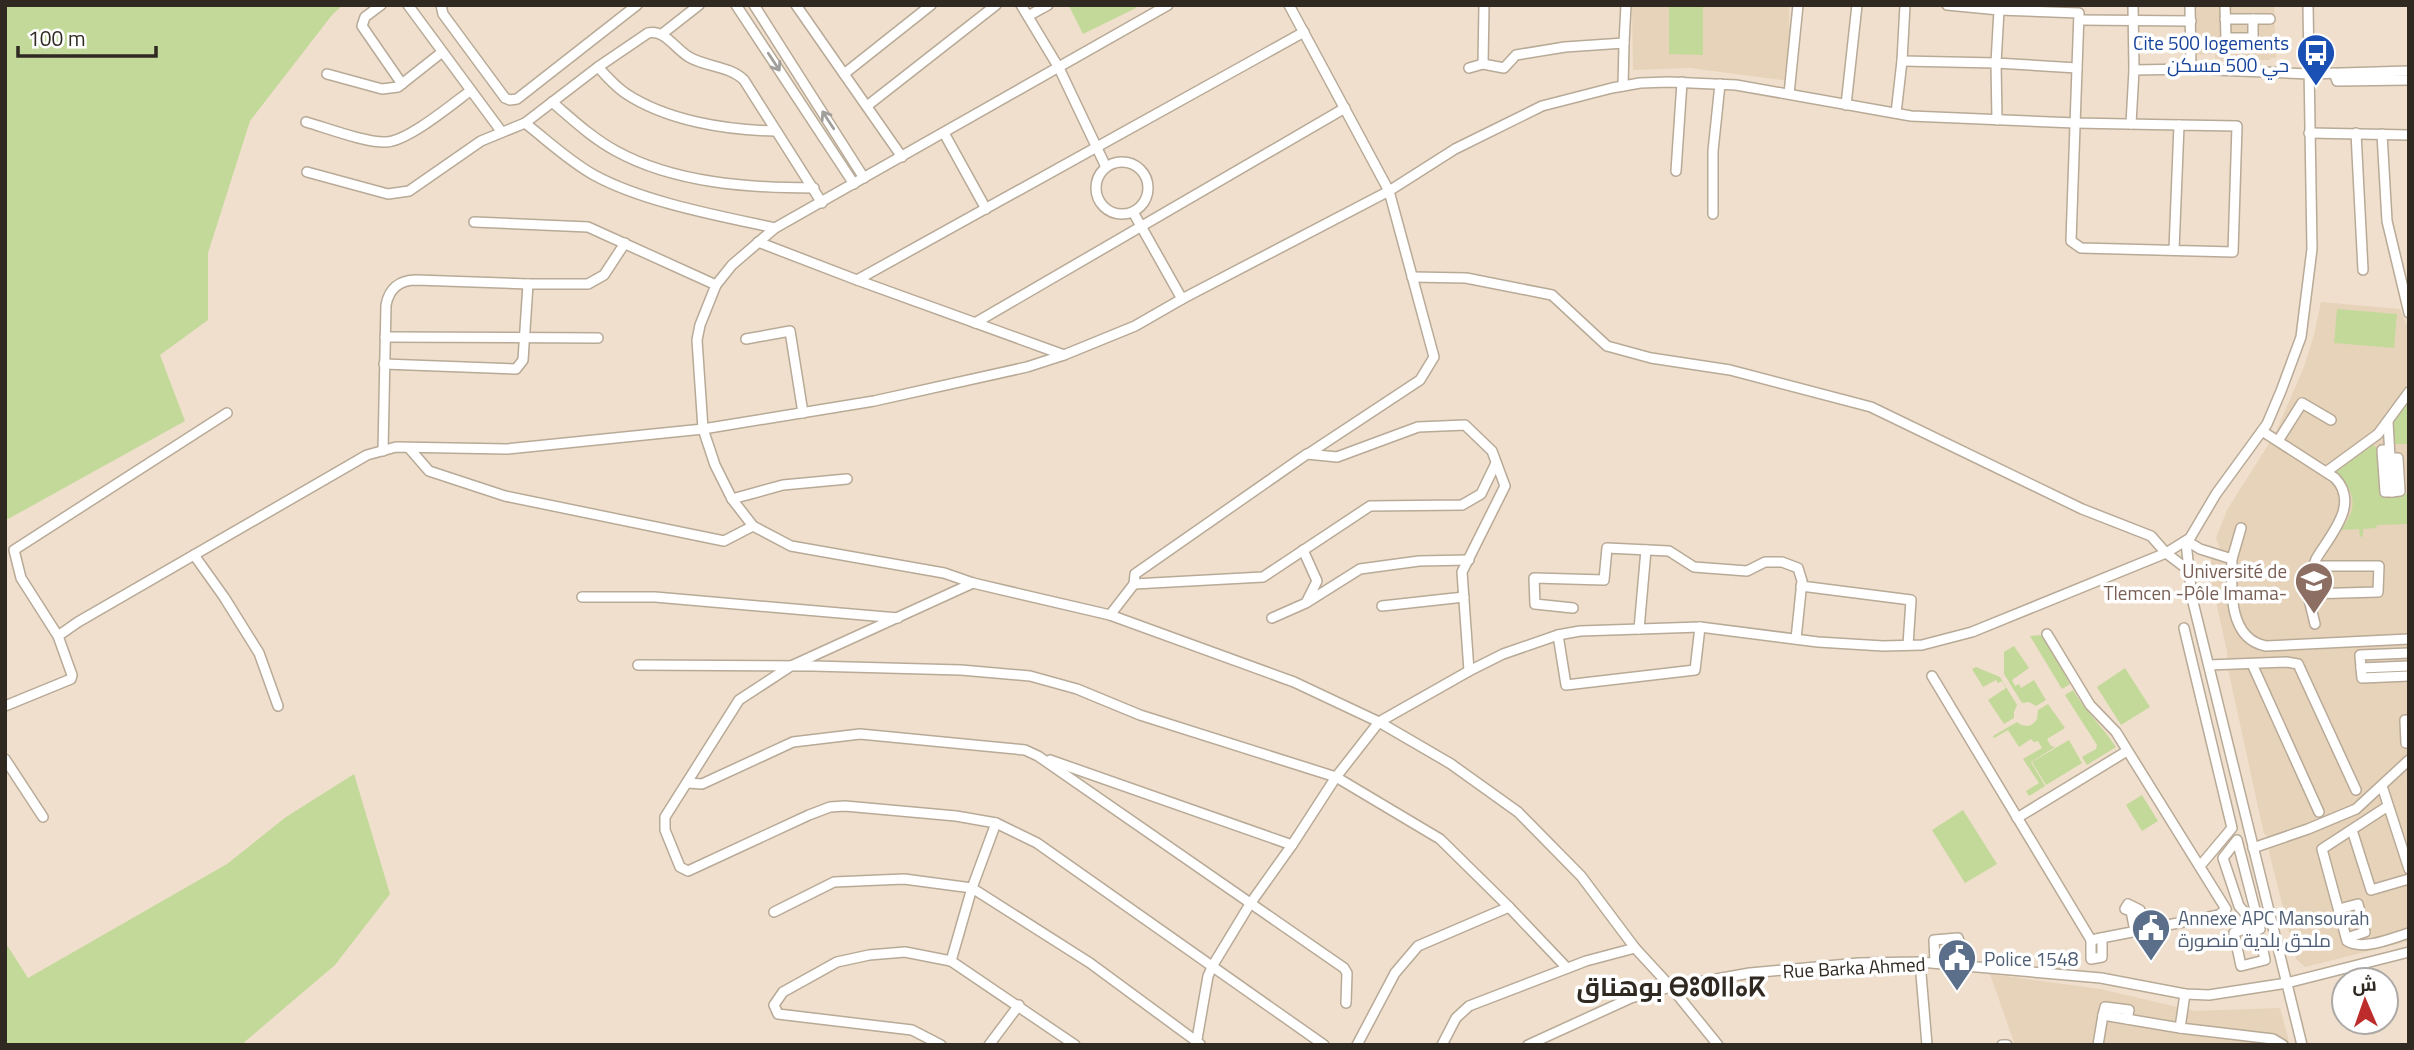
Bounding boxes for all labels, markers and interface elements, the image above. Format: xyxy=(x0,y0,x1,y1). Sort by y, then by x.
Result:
scale bar xyxy=(18,14,156,58)
text: 100 m xyxy=(28,22,85,54)
place label: Cite 500 logements حي 500 مسكن xyxy=(2133,28,2289,80)
bus stop icon: Cite 500 logements حي 500 مسكن xyxy=(2295,32,2337,87)
one-way arrow xyxy=(767,52,781,72)
one-way arrow xyxy=(820,111,834,131)
place label: Université de Tlemcen -Pôle Imama- xyxy=(2103,556,2287,607)
school or university icon: Université de Tlemcen -Pôle Imama- xyxy=(2293,560,2335,615)
place label: Annexe APC Mansourah ملحق بلدية منصورة xyxy=(2178,903,2369,954)
public building icon: Annexe APC Mansourah ملحق بلدية منصورة xyxy=(2130,907,2172,962)
public building icon: Police 1548 xyxy=(1936,937,1978,992)
place label: Police 1548 xyxy=(1984,944,2079,973)
street label: Rue Barka Ahmed xyxy=(1782,949,1926,985)
north arrow xyxy=(2330,966,2400,1036)
district label: بوهناق ⴱⵓⵀⵏⵏⴰⴽ xyxy=(1576,967,1766,1006)
text: ش xyxy=(2352,969,2377,998)

